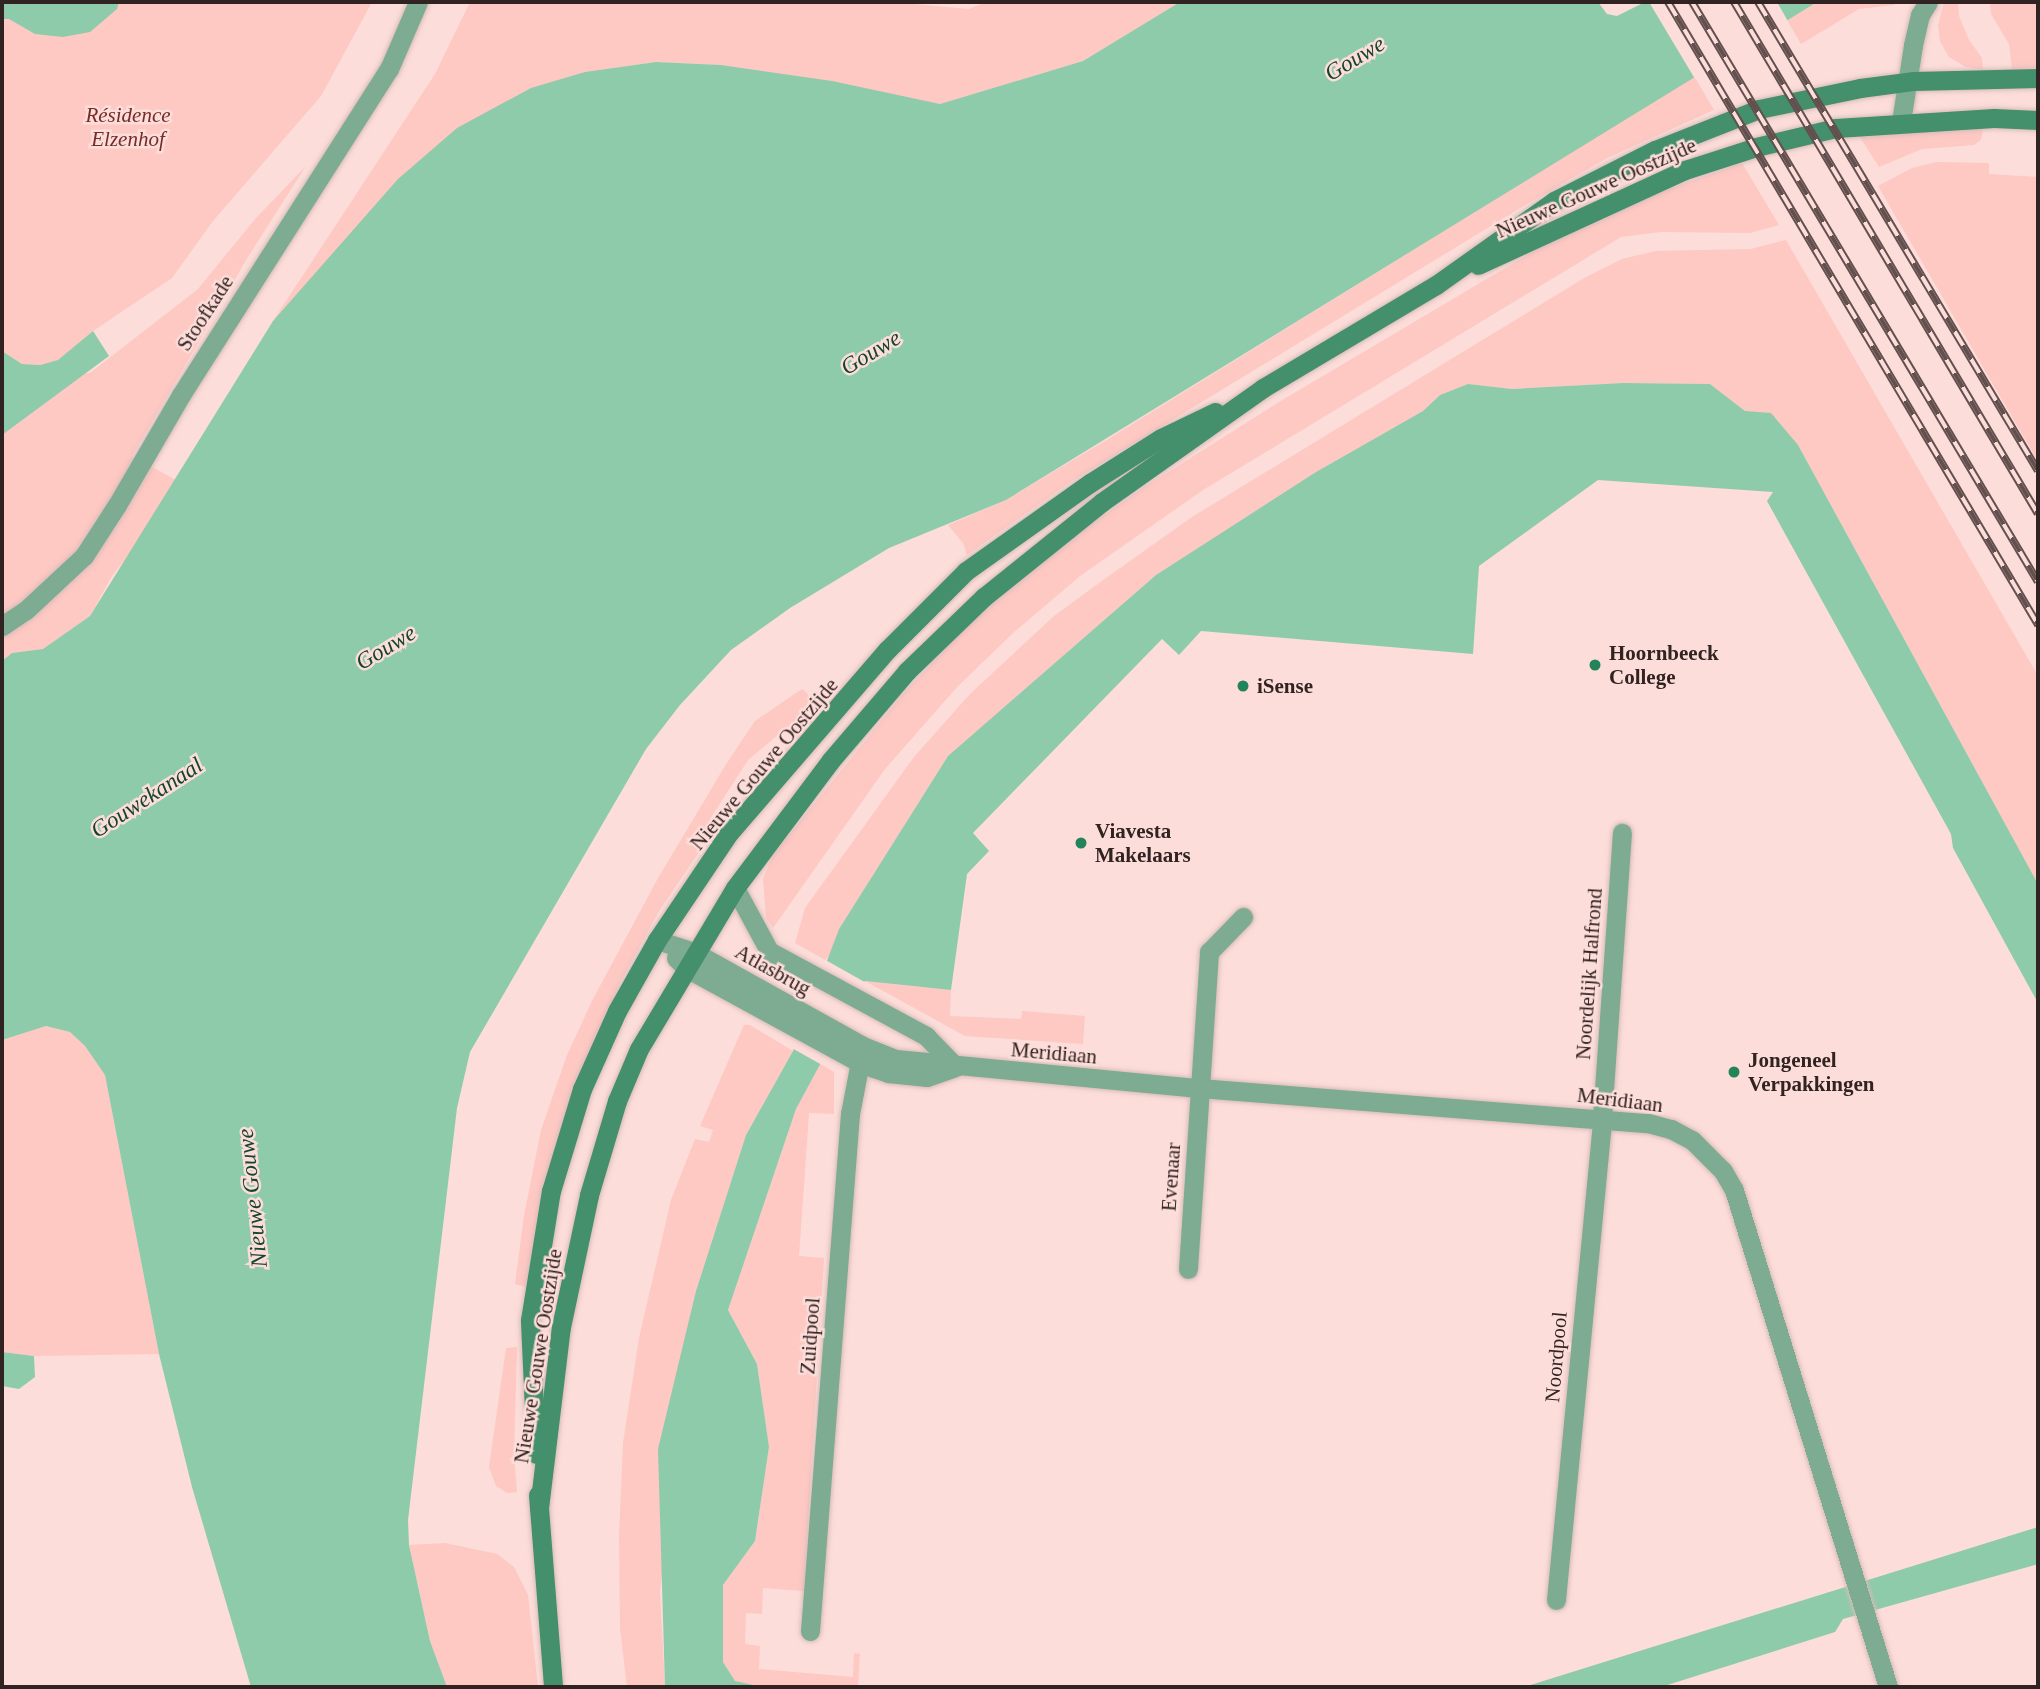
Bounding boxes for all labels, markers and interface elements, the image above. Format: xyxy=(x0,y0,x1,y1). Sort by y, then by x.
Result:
water label: Gouwe xyxy=(1320,30,1390,88)
park label: Résidence Elzenhof xyxy=(85,102,171,152)
street label: Nieuwe Gouwe Oostzijde xyxy=(1492,132,1700,244)
street label: Stoofkade xyxy=(171,270,239,356)
water label: Gouwe xyxy=(836,324,906,382)
water label: Gouwe xyxy=(351,619,421,677)
place label: Hoornbeeck College xyxy=(1609,640,1719,690)
marker: Hoornbeeck College xyxy=(1587,657,1603,673)
street label: Nieuwe Gouwe Oostzijde xyxy=(685,673,843,855)
place label: iSense xyxy=(1257,673,1313,699)
marker: iSense xyxy=(1235,678,1251,694)
water label: Gouwekanaal xyxy=(86,752,208,844)
place label: Viavesta Makelaars xyxy=(1095,818,1191,868)
marker: Viavesta Makelaars xyxy=(1073,835,1089,851)
street label: Noordelijk Halfrond xyxy=(1570,887,1608,1061)
street label: Atlasbrug xyxy=(731,939,815,1001)
street label: Meridiaan xyxy=(1010,1037,1098,1069)
place label: Jongeneel Verpakkingen xyxy=(1748,1047,1874,1097)
marker: Jongeneel Verpakkingen xyxy=(1726,1064,1742,1080)
street label: Meridiaan xyxy=(1576,1082,1664,1118)
water label: Nieuwe Gouwe xyxy=(232,1127,274,1269)
street label: Evenaar xyxy=(1156,1142,1186,1212)
street label: Nieuwe Gouwe Oostzijde xyxy=(509,1247,567,1465)
street label: Zuidpool xyxy=(795,1297,825,1375)
street label: Noordpool xyxy=(1539,1311,1573,1403)

